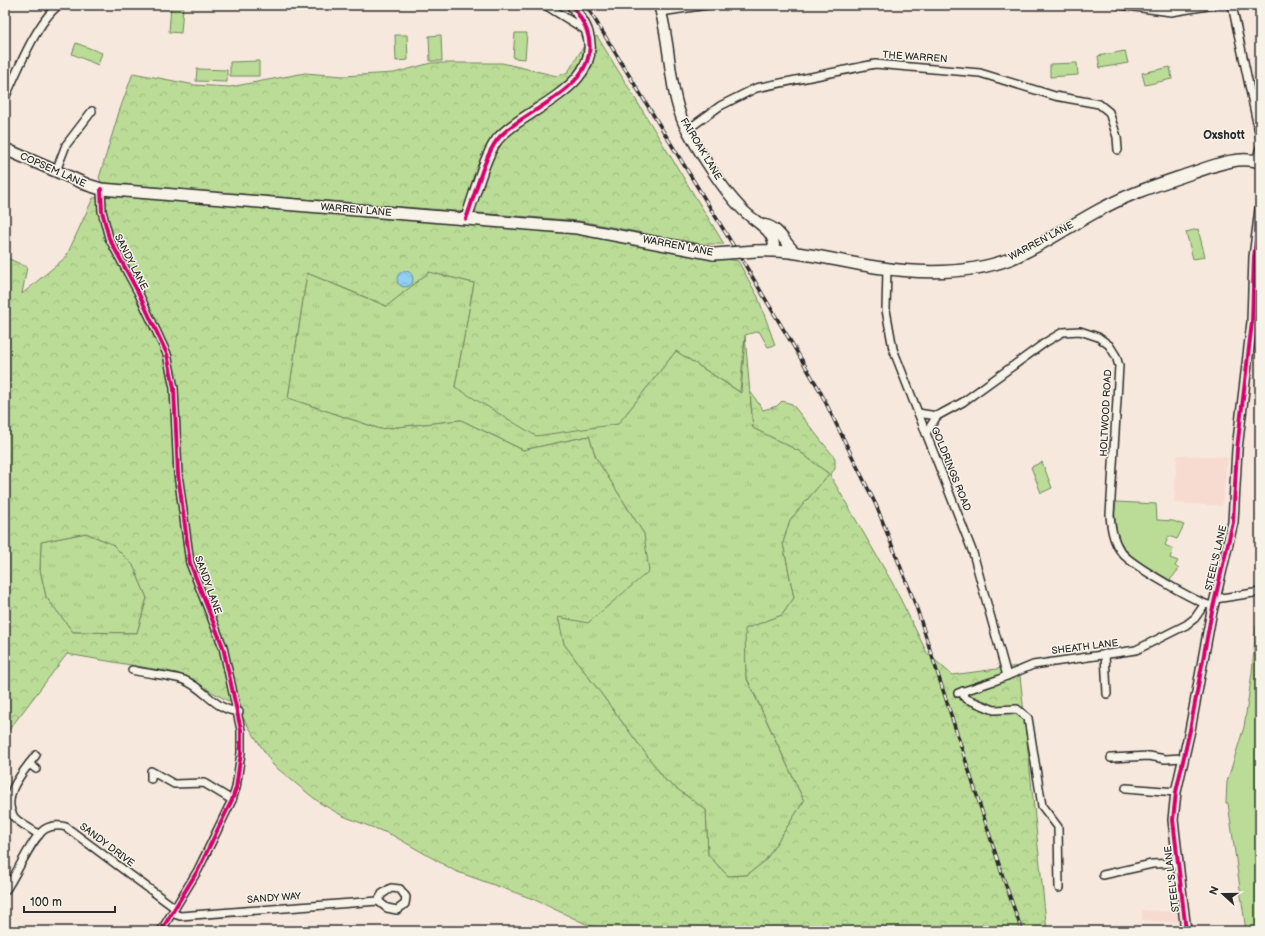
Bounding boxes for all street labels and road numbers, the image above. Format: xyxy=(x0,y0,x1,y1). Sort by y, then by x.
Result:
street label: THE WARREN xyxy=(882,49,948,65)
street label: FAIROAK LANE xyxy=(678,116,724,183)
street label: COPSEM LANE xyxy=(18,150,88,190)
street label: WARREN LANE xyxy=(320,201,393,219)
street label: WARREN LANE xyxy=(1007,219,1076,263)
street label: SANDY LANE xyxy=(112,232,150,292)
street label: WARREN LANE xyxy=(642,233,715,259)
street label: HOLTWOOD ROAD xyxy=(1098,369,1114,457)
street label: GOLDRINGS ROAD xyxy=(929,425,973,513)
street label: STEEL'S LANE xyxy=(1203,524,1229,592)
street label: SANDY LANE xyxy=(192,554,224,616)
street label: SHEATH LANE xyxy=(1051,637,1119,657)
street label: SANDY DRIVE xyxy=(77,821,137,870)
street label: STEEL'S LANE xyxy=(1162,845,1182,913)
street label: SANDY WAY xyxy=(247,890,302,906)

